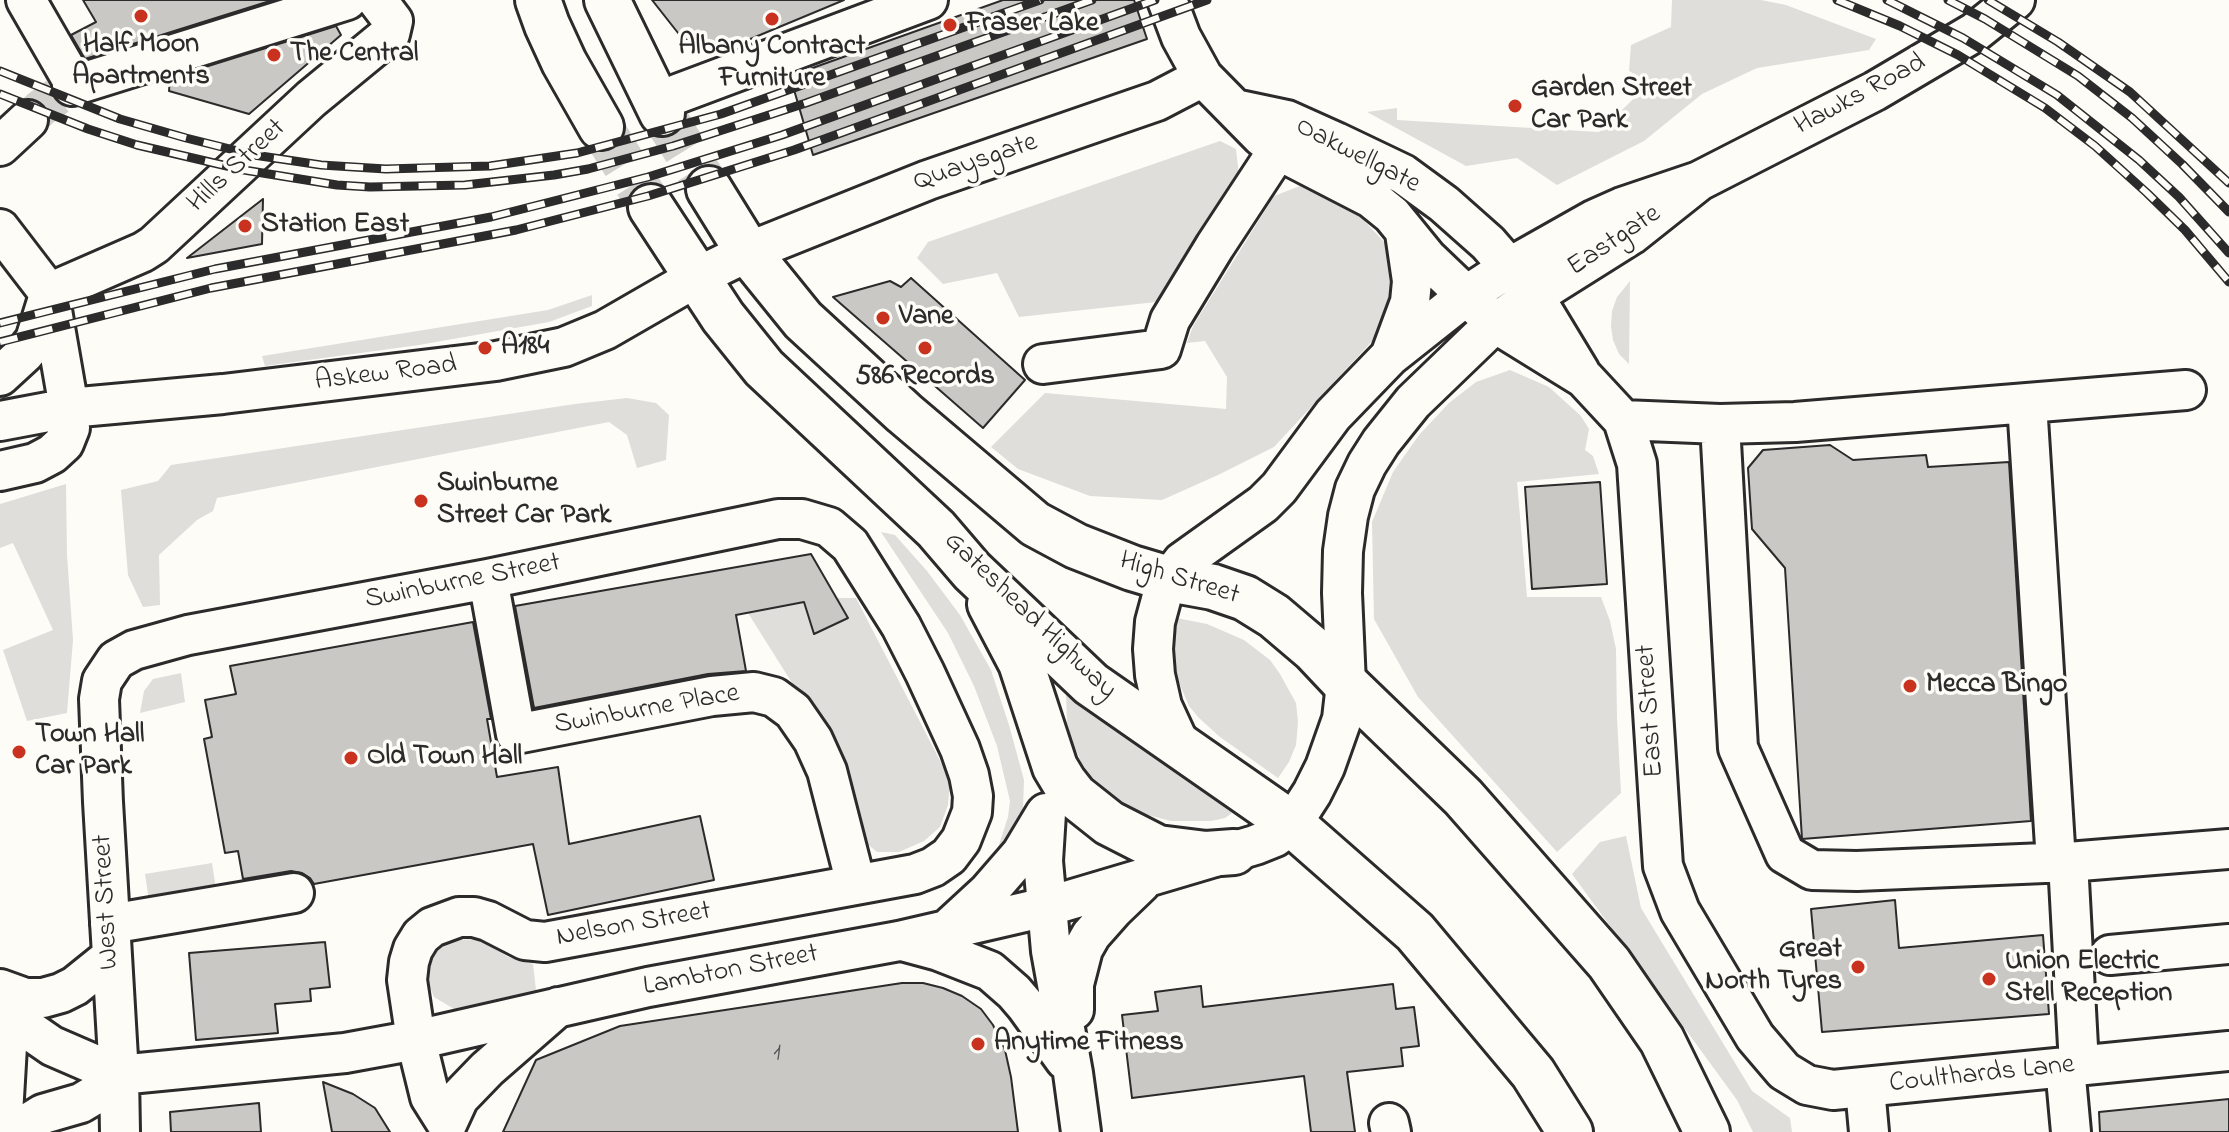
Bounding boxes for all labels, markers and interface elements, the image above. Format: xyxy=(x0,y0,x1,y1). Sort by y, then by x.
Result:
marker: Half Moon Apartments xyxy=(132,7,150,25)
place label: Fraser Lake xyxy=(966,8,1098,42)
marker: Albany Contract Furniture xyxy=(763,10,781,28)
marker: Fraser Lake xyxy=(941,16,959,34)
place label: Half Moon Apartments xyxy=(72,29,210,95)
place label: Albany Contract Furniture xyxy=(678,31,866,97)
place label: The Central xyxy=(290,38,419,72)
marker: The Central xyxy=(265,46,283,64)
street label: Hawks Road xyxy=(1790,47,1932,145)
place label: Garden Street Car Park xyxy=(1531,73,1692,139)
marker: Garden Street Car Park xyxy=(1506,97,1524,115)
street label: Oakwellgate xyxy=(1289,111,1425,203)
street label: Hills Street xyxy=(182,113,294,221)
street label: Quaysgate xyxy=(910,127,1042,201)
street label: Eastgate xyxy=(1562,199,1668,285)
place label: Station East xyxy=(261,209,409,243)
marker: Station East xyxy=(236,217,254,235)
place label: Vane xyxy=(899,301,954,335)
marker: Vane xyxy=(874,309,892,327)
place label: A184 xyxy=(501,331,549,365)
marker: A184 xyxy=(476,339,494,357)
marker: 586 Records xyxy=(916,339,934,357)
street label: Askew Road xyxy=(313,350,459,400)
place label: 586 Records xyxy=(855,361,995,395)
place label: Swinburne Street Car Park xyxy=(437,468,611,534)
marker: Swinburne Street Car Park xyxy=(412,492,430,510)
street label: Gateshead Highway xyxy=(935,526,1123,708)
street label: High Street xyxy=(1115,546,1243,614)
street label: Swinburne Street xyxy=(362,548,564,618)
street label: East Street xyxy=(1631,643,1673,779)
place label: Mecca Bingo xyxy=(1926,669,2067,703)
marker: Mecca Bingo xyxy=(1901,677,1919,695)
street label: Swinburne Place xyxy=(552,678,742,744)
place label: Town Hall Car Park xyxy=(35,719,144,785)
place label: Old Town Hall xyxy=(367,741,522,775)
marker: Town Hall Car Park xyxy=(10,743,28,761)
marker: Old Town Hall xyxy=(342,749,360,767)
street label: West Street xyxy=(88,833,128,971)
street label: Nelson Street xyxy=(554,896,714,956)
place label: Great North Tyres xyxy=(1705,934,1842,1000)
street label: Lambton Street xyxy=(641,939,821,1005)
place label: Union Electric Stell Reception xyxy=(2005,946,2172,1012)
marker: Great North Tyres xyxy=(1849,958,1867,976)
marker: Union Electric Stell Reception xyxy=(1980,970,1998,988)
place label: Anytime Fitness xyxy=(994,1027,1184,1061)
marker: Anytime Fitness xyxy=(969,1035,987,1053)
house number: 1 xyxy=(773,1041,781,1069)
street label: Coulthards Lane xyxy=(1888,1050,2076,1102)

